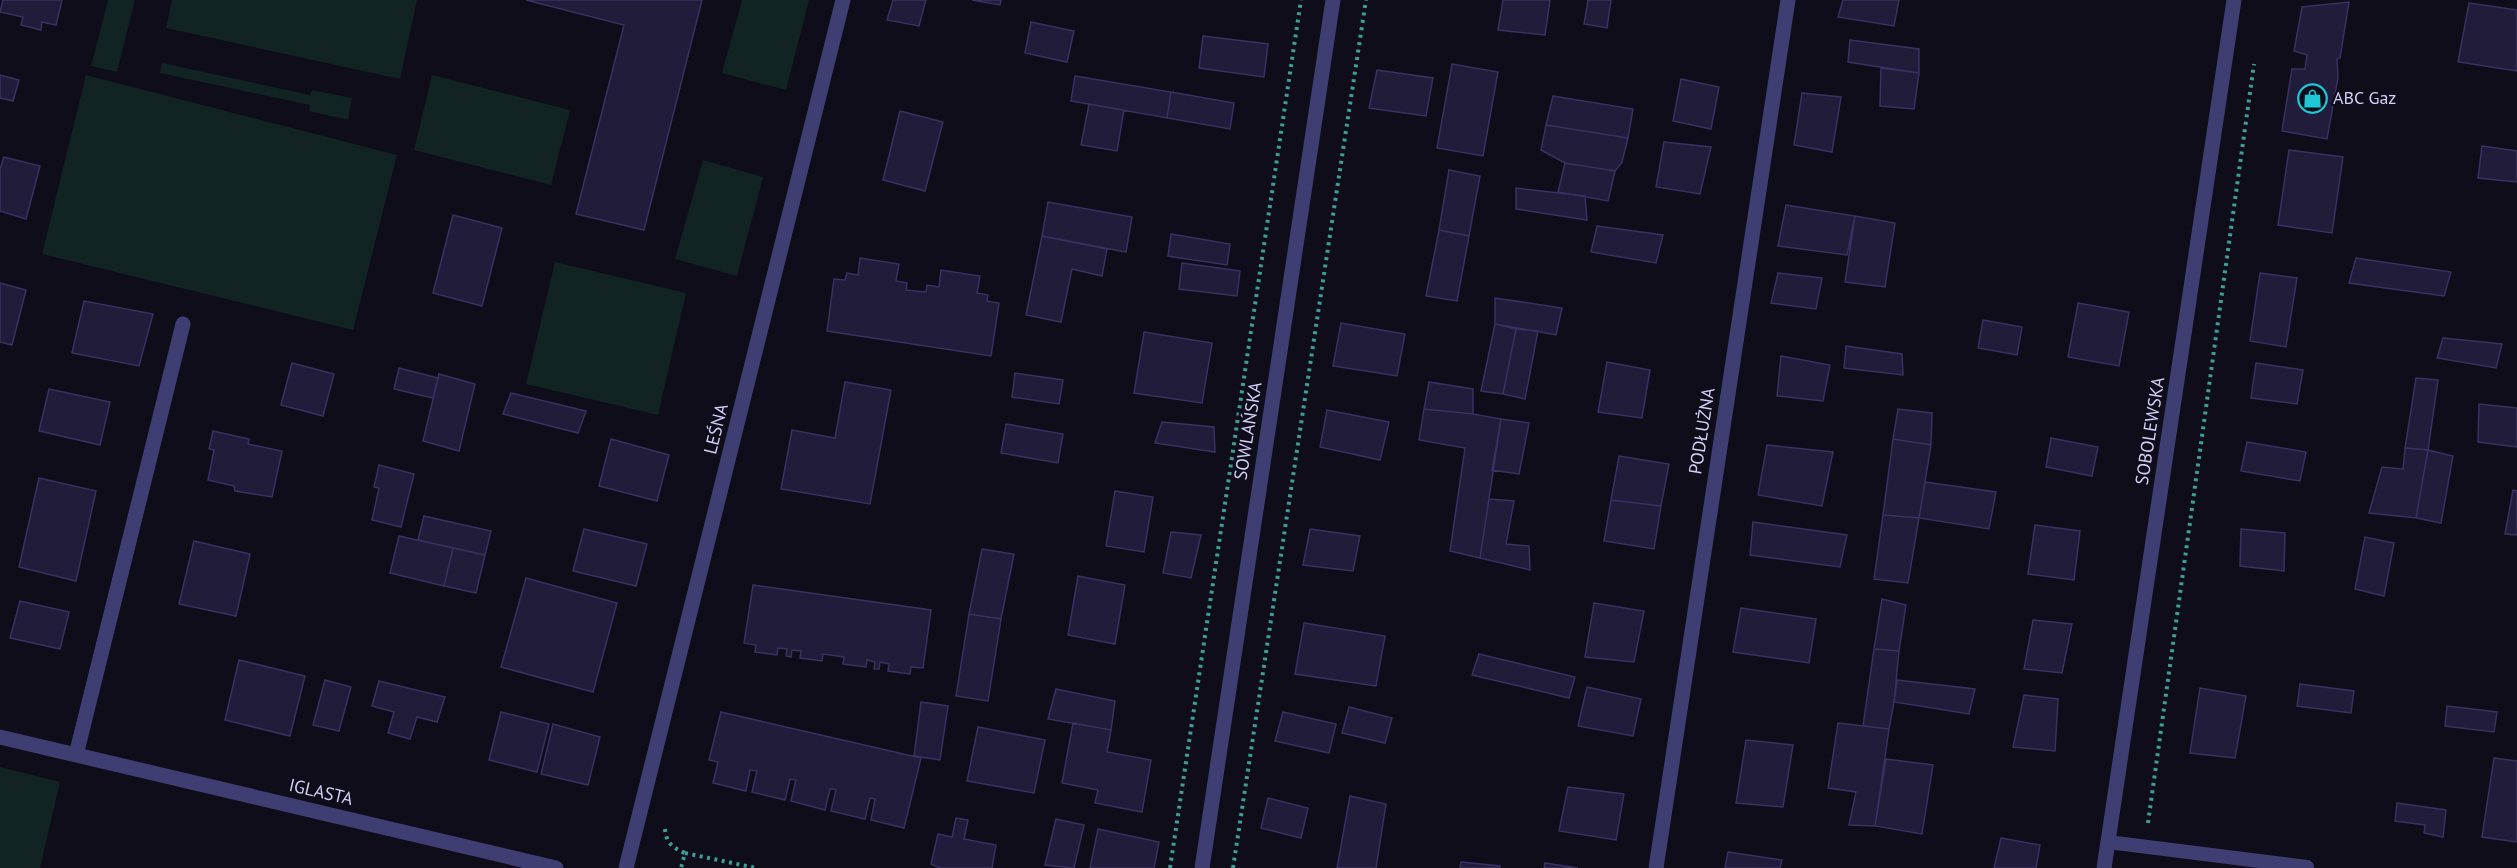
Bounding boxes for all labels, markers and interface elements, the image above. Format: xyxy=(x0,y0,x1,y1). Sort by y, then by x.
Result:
shop icon: ABC Gaz xyxy=(2296,82,2328,114)
place label: ABC Gaz xyxy=(2333,86,2396,109)
street label: SOBOLEWSKA xyxy=(2130,375,2169,487)
street label: SOWLAŃSKA xyxy=(1228,380,1267,482)
street label: PODŁUŻNA xyxy=(1683,386,1720,476)
street label: LEŚNA xyxy=(698,401,733,456)
street label: IGLASTA xyxy=(287,773,356,810)

